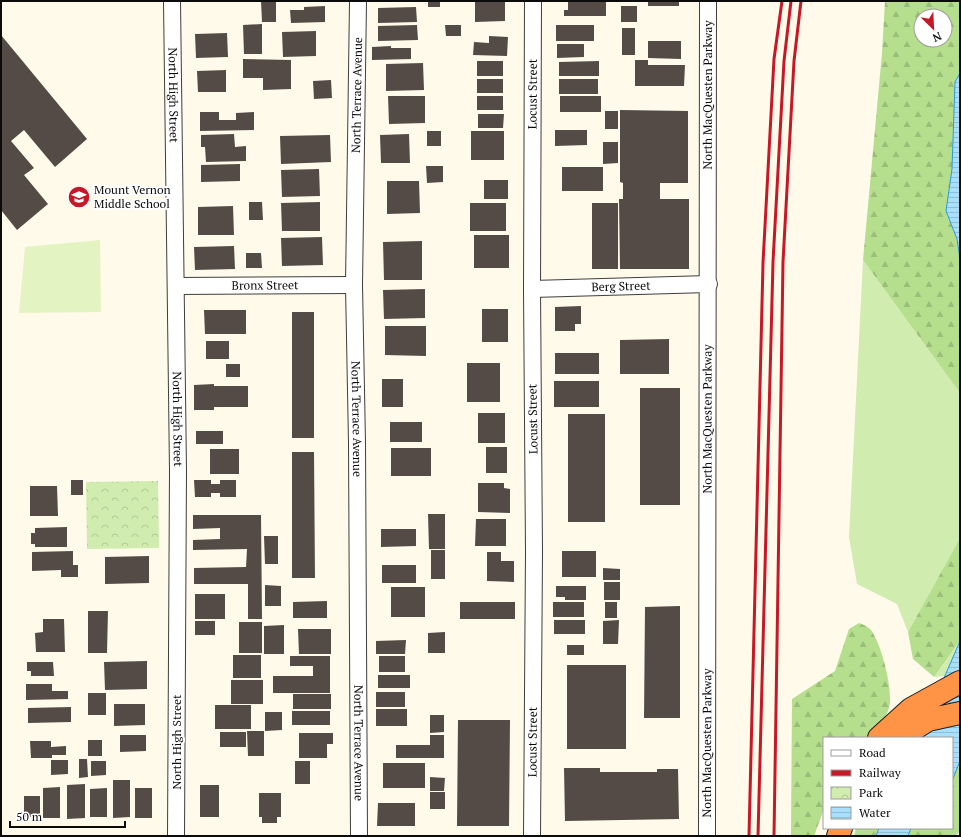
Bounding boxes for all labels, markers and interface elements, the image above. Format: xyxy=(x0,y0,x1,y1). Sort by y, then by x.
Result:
north arrow xyxy=(913,8,953,48)
street label: North MacQuesten Parkway xyxy=(700,20,715,170)
text: N xyxy=(930,29,944,45)
street label: North Terrace Avenue xyxy=(348,37,365,153)
street label: North High Street xyxy=(166,47,182,143)
street label: Locust Street xyxy=(525,58,540,129)
place label: Mount Vernon Middle School xyxy=(94,182,171,211)
school or university icon: Mount Vernon Middle School xyxy=(66,184,92,210)
street label: Bronx Street xyxy=(231,277,299,293)
street label: Berg Street xyxy=(591,278,651,294)
street label: North MacQuesten Parkway xyxy=(699,344,715,494)
street label: North Terrace Avenue xyxy=(348,361,365,477)
street label: North High Street xyxy=(170,371,186,467)
street label: Locust Street xyxy=(524,383,541,454)
street label: North MacQuesten Parkway xyxy=(699,668,714,818)
street label: North Terrace Avenue xyxy=(351,685,367,801)
street label: North High Street xyxy=(169,694,184,790)
street label: Locust Street xyxy=(524,706,540,777)
legend xyxy=(823,737,953,829)
text: Road xyxy=(859,745,886,760)
text: Railway xyxy=(859,765,902,780)
text: Park xyxy=(859,785,884,800)
scale bar xyxy=(10,803,125,829)
text: Water xyxy=(859,805,891,820)
text: 50 m xyxy=(16,809,43,824)

